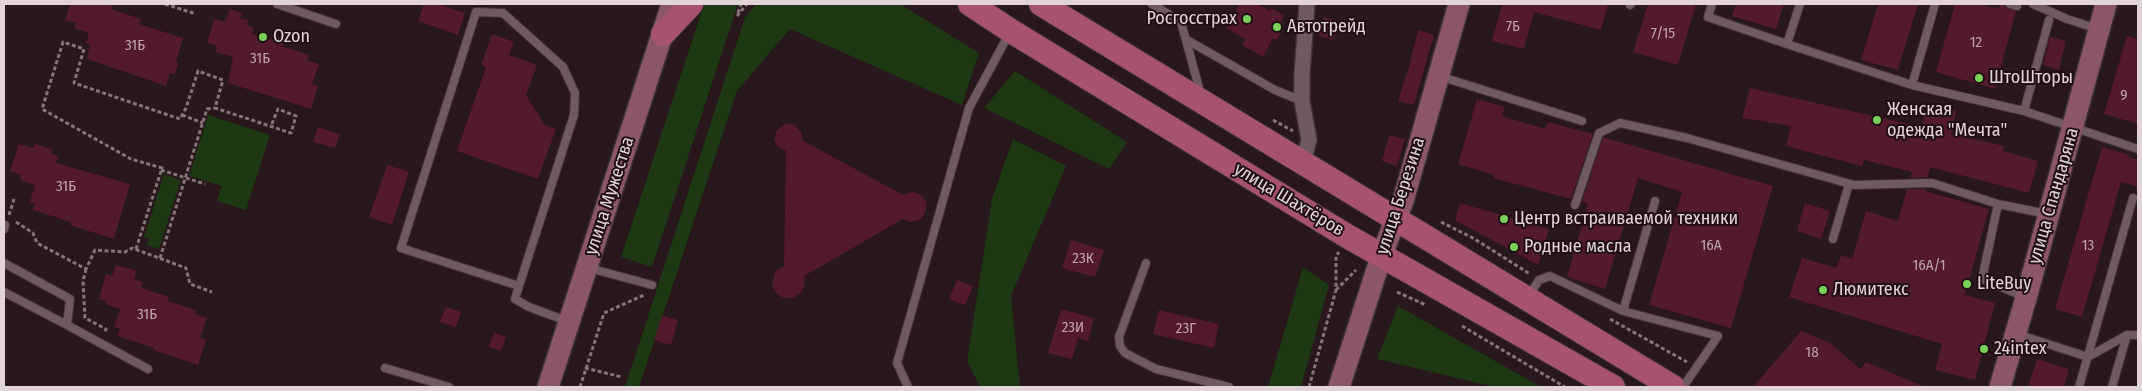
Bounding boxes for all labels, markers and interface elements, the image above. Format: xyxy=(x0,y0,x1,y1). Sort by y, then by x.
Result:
place label: Росгосстрах xyxy=(1146,8,1237,30)
marker: Росгосстрах xyxy=(1241,13,1253,25)
place label: Автотрейд xyxy=(1287,16,1366,38)
house number: 7Б xyxy=(1506,18,1520,36)
marker: Автотрейд xyxy=(1271,21,1283,33)
house number: 7/15 xyxy=(1651,25,1675,43)
place label: Ozon xyxy=(273,26,310,48)
marker: Ozon xyxy=(257,31,269,43)
house number: 12 xyxy=(1970,34,1982,52)
house number: 31Б xyxy=(125,37,145,55)
house number: 31Б xyxy=(250,50,270,68)
place label: ШтоШторы xyxy=(1989,67,2073,89)
marker: ШтоШторы xyxy=(1973,72,1985,84)
house number: 9 xyxy=(2120,87,2128,105)
place label: Женская одежда "Мечта" xyxy=(1887,99,2007,142)
marker: Женская одежда "Мечта" xyxy=(1871,114,1883,126)
street label: улица Спандаряна xyxy=(2024,125,2084,267)
street label: улица Мужества xyxy=(581,134,639,258)
street label: улица Березина xyxy=(1372,135,1430,257)
street label: улица Шахтёров xyxy=(1230,159,1348,241)
house number: 31Б xyxy=(56,178,76,196)
place label: Центр встраиваемой техники xyxy=(1514,208,1738,230)
marker: Центр встраиваемой техники xyxy=(1498,213,1510,225)
place label: Родные масла xyxy=(1524,236,1631,258)
house number: 16А xyxy=(1700,237,1722,255)
house number: 13 xyxy=(2082,237,2094,255)
marker: Родные масла xyxy=(1508,241,1520,253)
house number: 23К xyxy=(1072,250,1094,268)
house number: 16А/1 xyxy=(1912,257,1946,275)
place label: LiteBuy xyxy=(1977,273,2031,295)
marker: LiteBuy xyxy=(1961,278,1973,290)
place label: Люмитекс xyxy=(1833,279,1909,301)
marker: Люмитекс xyxy=(1817,284,1829,296)
house number: 31Б xyxy=(137,306,157,324)
house number: 23И xyxy=(1062,319,1084,337)
house number: 23Г xyxy=(1176,320,1196,338)
place label: 24intex xyxy=(1994,338,2047,360)
marker: 24intex xyxy=(1978,343,1990,355)
house number: 18 xyxy=(1805,344,1819,362)

